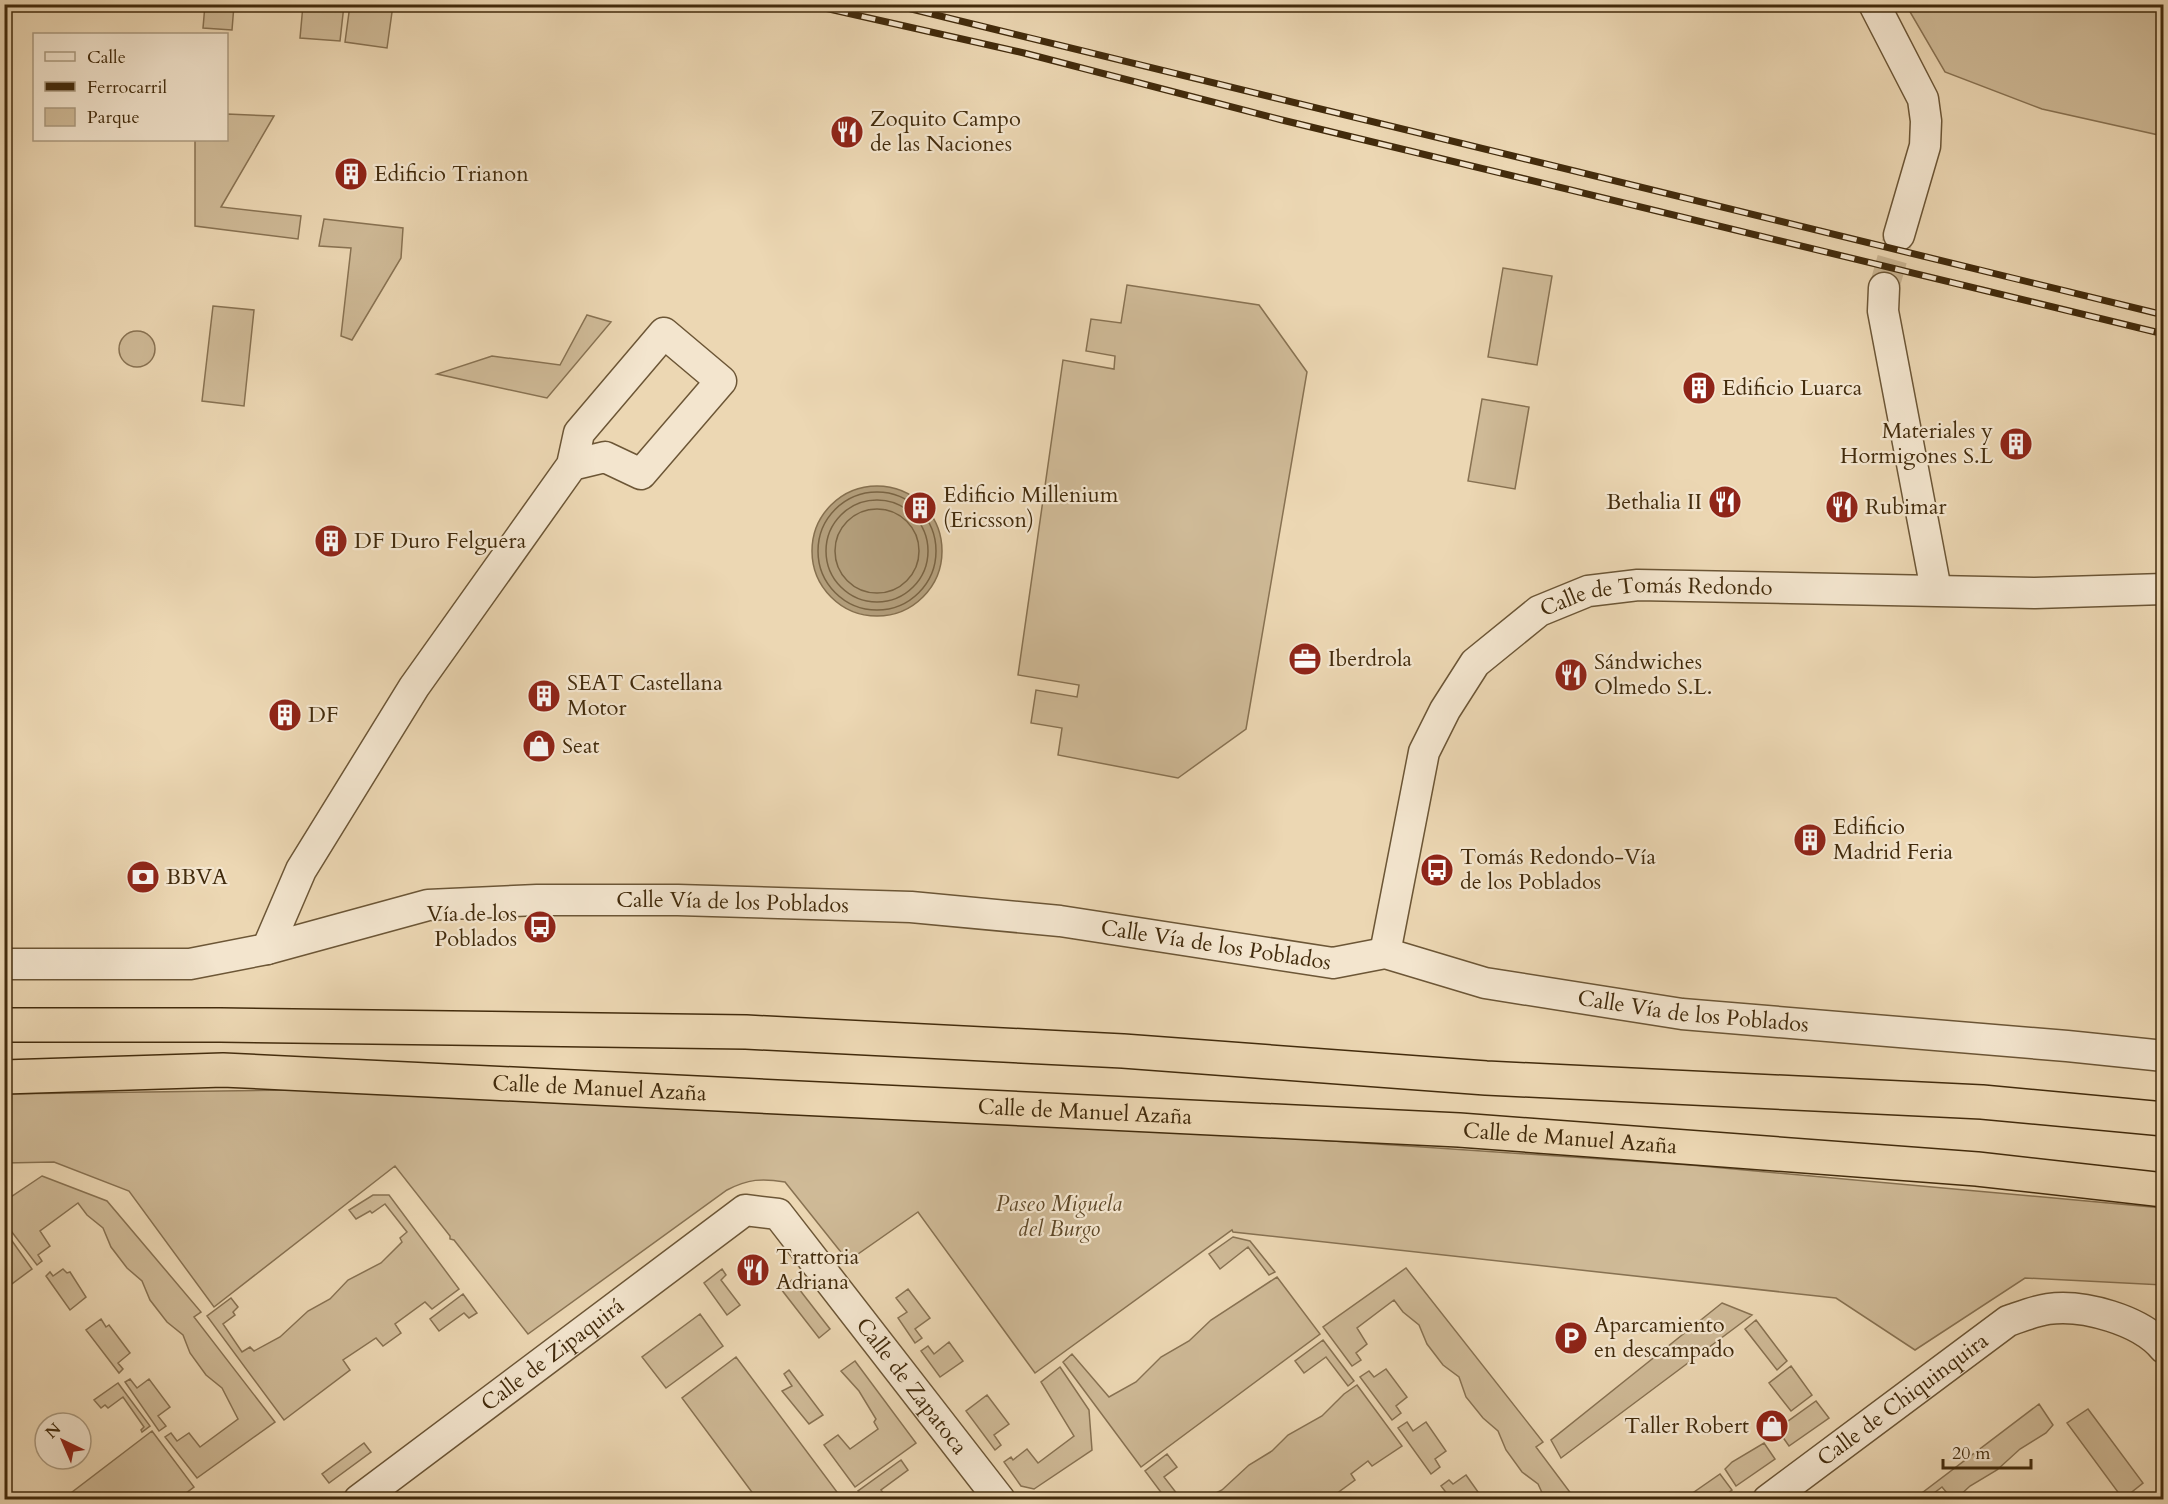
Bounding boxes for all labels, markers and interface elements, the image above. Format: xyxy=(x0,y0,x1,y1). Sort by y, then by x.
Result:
legend xyxy=(33,33,228,141)
text: Calle xyxy=(87,45,126,70)
text: Ferrocarril xyxy=(87,75,167,100)
place label: Zoquito Campo de las Naciones xyxy=(870,104,1021,159)
text: Parque xyxy=(87,105,140,130)
restaurant icon: Zoquito Campo de las Naciones xyxy=(829,114,865,150)
building icon: Edificio Trianon xyxy=(333,156,369,192)
place label: Edificio Trianon xyxy=(374,159,529,189)
building icon: Edificio Luarca xyxy=(1681,370,1717,406)
place label: Edificio Luarca xyxy=(1722,373,1863,403)
place label: Materiales y Hormigones S.L xyxy=(1840,416,1994,471)
building icon: Materiales y Hormigones S.L xyxy=(1998,426,2034,462)
place label: Edificio Millenium (Ericsson) xyxy=(943,480,1119,535)
restaurant icon: Bethalia II xyxy=(1707,484,1743,520)
place label: Bethalia II xyxy=(1606,487,1702,517)
restaurant icon: Rubimar xyxy=(1824,489,1860,525)
building icon: Edificio Millenium (Ericsson) xyxy=(902,490,938,526)
place label: Rubimar xyxy=(1865,492,1947,522)
building icon: DF Duro Felguera xyxy=(313,523,349,559)
place label: DF Duro Felguera xyxy=(354,526,527,556)
street label: Calle de Tomás Redondo xyxy=(1535,570,1773,624)
office icon: Iberdrola xyxy=(1287,641,1323,677)
place label: Iberdrola xyxy=(1328,644,1413,674)
place label: Sándwiches Olmedo S.L. xyxy=(1594,647,1712,702)
restaurant icon: Sándwiches Olmedo S.L. xyxy=(1553,657,1589,693)
place label: SEAT Castellana Motor xyxy=(567,668,723,723)
building icon: SEAT Castellana Motor xyxy=(526,678,562,714)
building icon: DF xyxy=(267,697,303,733)
place label: DF xyxy=(308,700,338,730)
shop icon: Seat xyxy=(521,728,557,764)
place label: Seat xyxy=(562,731,600,761)
place label: Edificio Madrid Feria xyxy=(1833,812,1954,867)
building icon: Edificio Madrid Feria xyxy=(1792,822,1828,858)
place label: Tomás Redondo-Vía de los Poblados xyxy=(1460,842,1657,897)
bus stop icon: Tomás Redondo-Vía de los Poblados xyxy=(1419,852,1455,888)
bank icon: BBVA xyxy=(125,859,161,895)
place label: BBVA xyxy=(166,862,228,892)
street label: Calle Vía de los Poblados xyxy=(616,885,849,920)
place label: Vía de los Poblados xyxy=(427,899,517,954)
bus stop icon: Vía de los Poblados xyxy=(522,909,558,945)
street label: Calle Vía de los Poblados xyxy=(1099,912,1333,977)
street label: Calle Vía de los Poblados xyxy=(1575,983,1810,1039)
street label: Calle de Manuel Azaña xyxy=(492,1068,708,1108)
street label: Calle de Manuel Azaña xyxy=(977,1092,1193,1132)
street label: Calle de Manuel Azaña xyxy=(1462,1115,1679,1161)
park label: Paseo Miguela del Burgo xyxy=(996,1189,1122,1244)
place label: Trattoria Adriana xyxy=(776,1242,860,1297)
restaurant icon: Trattoria Adriana xyxy=(735,1252,771,1288)
street label: Calle de Zipaquirá xyxy=(475,1291,631,1418)
place label: Aparcamiento en descampado xyxy=(1594,1310,1735,1365)
street label: Calle de Zapatoca xyxy=(849,1311,975,1461)
parking icon: Aparcamiento en descampado xyxy=(1553,1320,1589,1356)
street label: Calle de Chiquinquira xyxy=(1811,1326,1995,1473)
shop icon: Taller Robert xyxy=(1754,1408,1790,1444)
north arrow xyxy=(33,1411,93,1471)
place label: Taller Robert xyxy=(1624,1411,1749,1441)
text: N xyxy=(41,1418,66,1444)
scale bar xyxy=(1943,1432,2032,1470)
text: 20 m xyxy=(1952,1441,1991,1466)

